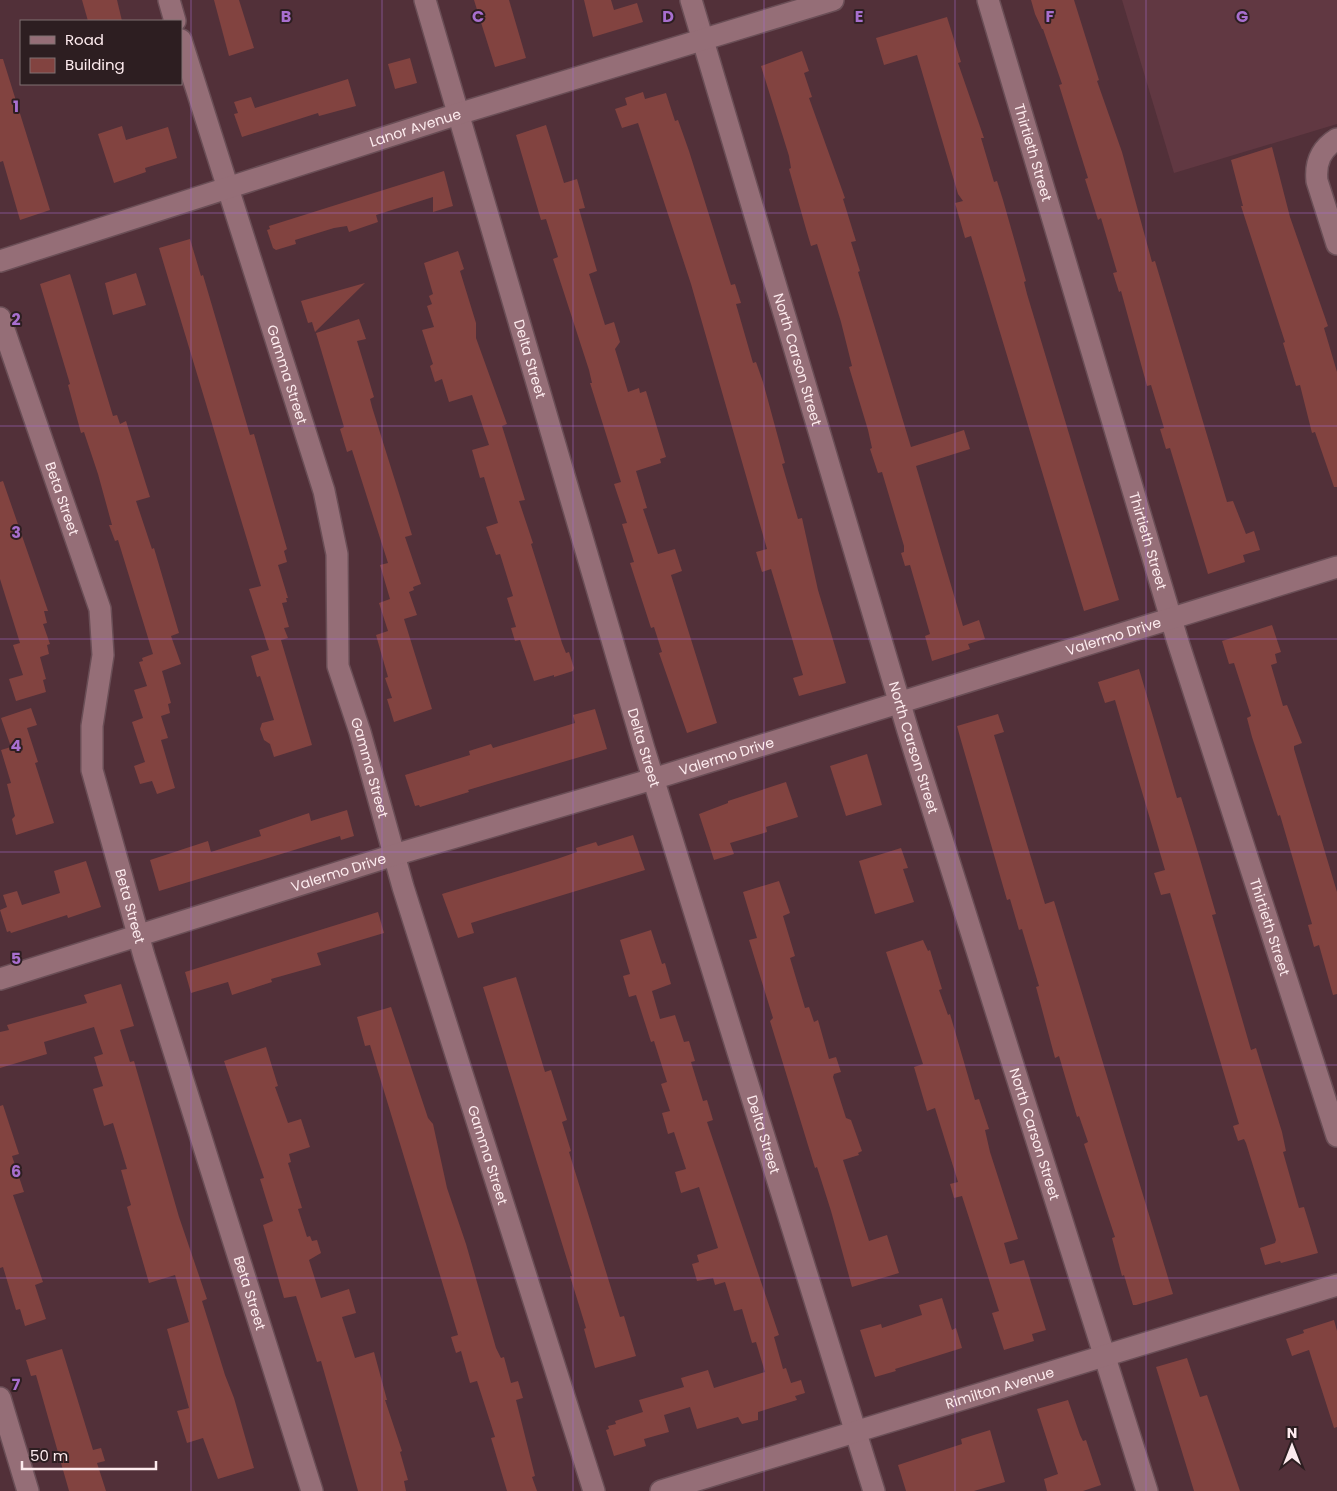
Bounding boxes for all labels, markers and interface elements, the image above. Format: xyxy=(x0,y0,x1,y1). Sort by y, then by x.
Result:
text: B xyxy=(281,5,291,28)
text: C xyxy=(472,5,484,28)
text: D xyxy=(662,5,674,28)
text: E xyxy=(855,5,863,28)
text: F xyxy=(1046,5,1055,28)
text: G xyxy=(1236,5,1248,28)
legend xyxy=(20,20,182,85)
text: Road xyxy=(65,29,104,50)
text: Building xyxy=(65,54,125,75)
text: 1 xyxy=(13,95,19,118)
street label: Thirtieth Street xyxy=(1009,101,1057,204)
street label: Lanor Avenue xyxy=(367,104,464,152)
street label: North Carson Street xyxy=(769,291,827,428)
text: 2 xyxy=(11,308,21,331)
street label: Delta Street xyxy=(509,317,551,401)
street label: Gamma Street xyxy=(262,322,312,427)
street label: Beta Street xyxy=(40,459,84,538)
street label: Thirtieth Street xyxy=(1124,489,1172,592)
text: 3 xyxy=(11,521,21,544)
street label: Valermo Drive xyxy=(1063,612,1164,660)
street label: North Carson Street xyxy=(884,679,943,816)
street label: Delta Street xyxy=(623,706,665,790)
street label: Gamma Street xyxy=(346,715,393,820)
street label: Valermo Drive xyxy=(677,732,777,780)
text: 4 xyxy=(11,734,22,757)
street label: Valermo Drive xyxy=(289,848,389,897)
street label: Beta Street xyxy=(110,867,150,946)
street label: Thirtieth Street xyxy=(1245,876,1295,978)
text: 5 xyxy=(11,947,21,970)
street label: North Carson Street xyxy=(1005,1065,1065,1203)
street label: Delta Street xyxy=(742,1093,785,1176)
street label: Gamma Street xyxy=(463,1103,513,1207)
text: 6 xyxy=(11,1160,21,1183)
street label: Beta Street xyxy=(229,1253,271,1333)
street label: Rimilton Avenue xyxy=(943,1362,1057,1414)
text: 7 xyxy=(12,1373,21,1396)
north arrow xyxy=(1267,1421,1317,1471)
text: N xyxy=(1287,1423,1297,1443)
scale bar xyxy=(22,1438,156,1470)
text: 50 m xyxy=(30,1445,68,1466)

